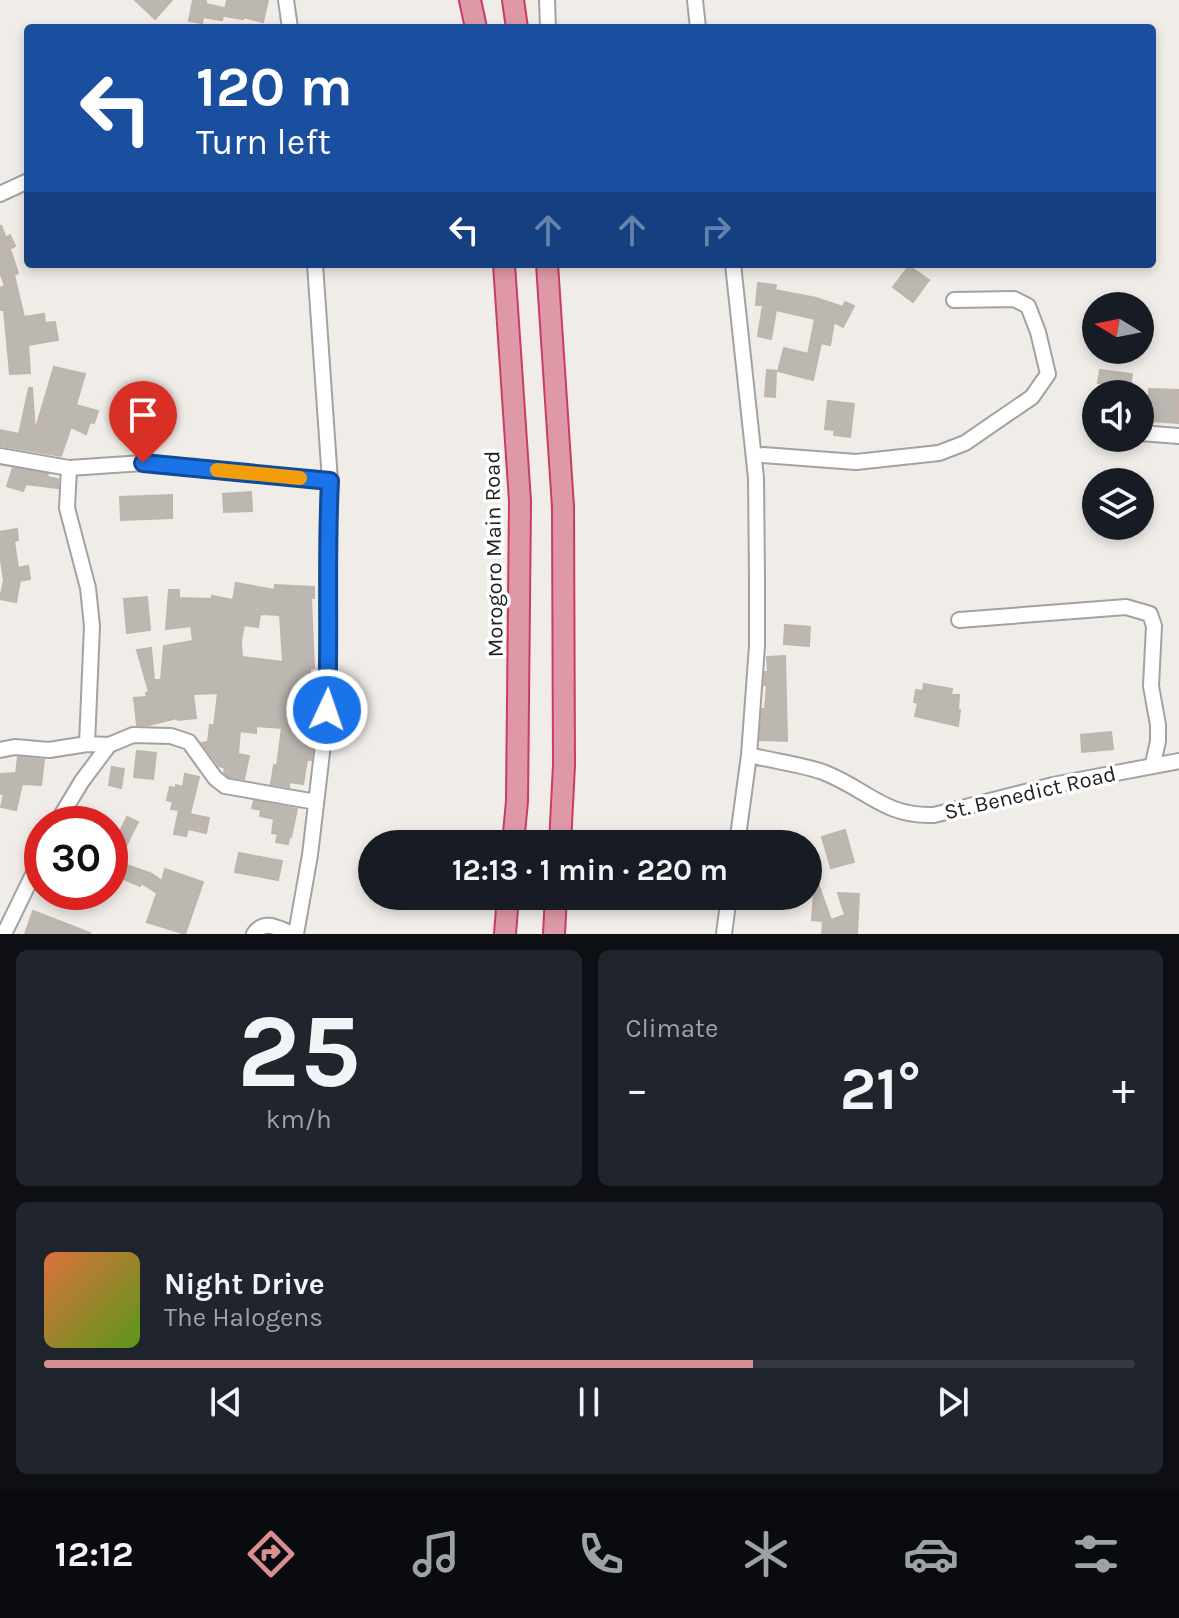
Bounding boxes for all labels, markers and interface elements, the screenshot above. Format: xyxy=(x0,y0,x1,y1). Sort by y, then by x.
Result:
text: 120 m xyxy=(196,54,353,119)
icon: left xyxy=(64,56,168,160)
text: Turn left xyxy=(196,121,331,163)
icon: left xyxy=(442,208,486,252)
icon: ahead xyxy=(526,208,570,252)
icon: ahead xyxy=(610,208,654,252)
icon: right xyxy=(694,208,738,252)
north arrow xyxy=(1082,292,1154,364)
map controls xyxy=(1082,292,1154,540)
button: sound xyxy=(1082,380,1154,452)
pin xyxy=(109,381,177,463)
icon: arrive xyxy=(121,393,165,437)
street label: Morogoro Main Road xyxy=(479,450,509,658)
button: layers xyxy=(1082,468,1154,540)
position arrow xyxy=(285,668,369,752)
street label: St. Benedict Road xyxy=(942,761,1119,825)
speed limit sign: 30 xyxy=(24,806,128,910)
text: 12:13 · 1 min · 220 m xyxy=(452,852,728,888)
text: 25 xyxy=(237,991,360,1112)
text: Climate xyxy=(626,1013,718,1044)
text: 21° xyxy=(840,1054,921,1124)
text: − xyxy=(626,1064,649,1115)
text: + xyxy=(1112,1064,1135,1115)
text: km/h xyxy=(266,1104,332,1135)
text: Night Drive xyxy=(164,1266,325,1302)
text: The Halogens xyxy=(164,1302,323,1333)
icon: previous xyxy=(204,1380,248,1424)
icon: pause xyxy=(567,1380,611,1424)
icon: next xyxy=(931,1380,975,1424)
icon: directions xyxy=(243,1526,299,1582)
icon: music xyxy=(408,1526,464,1582)
icon: phone xyxy=(573,1526,629,1582)
icon: climate xyxy=(738,1526,794,1582)
icon: car xyxy=(903,1526,959,1582)
icon: filters xyxy=(1068,1526,1124,1582)
text: 12:12 xyxy=(55,1533,134,1575)

